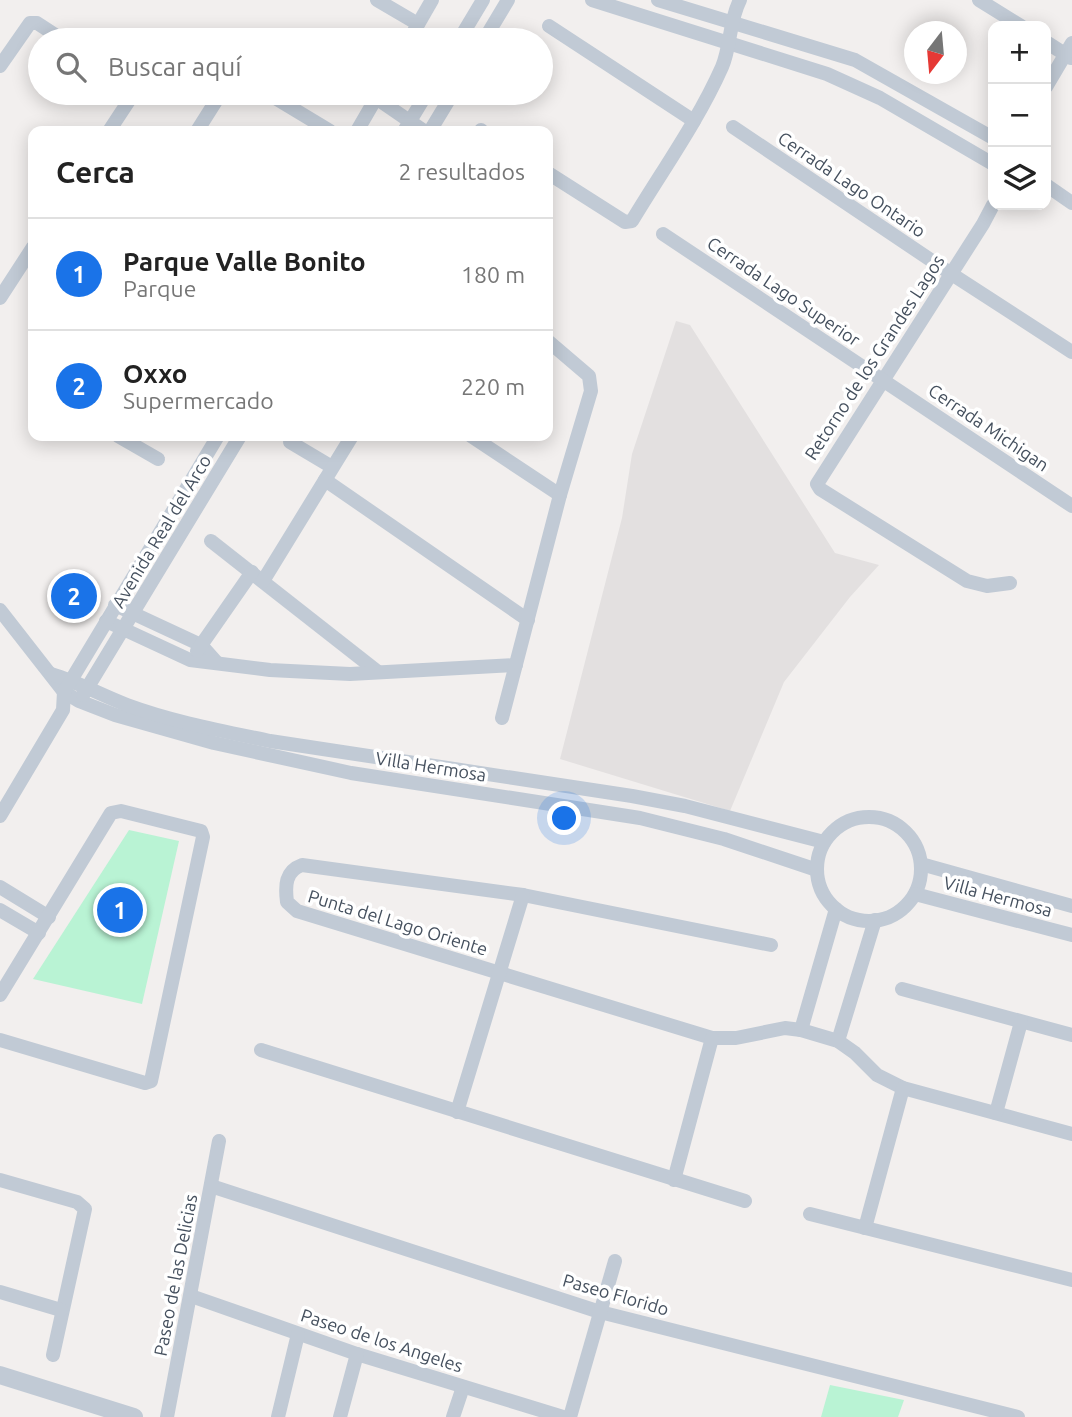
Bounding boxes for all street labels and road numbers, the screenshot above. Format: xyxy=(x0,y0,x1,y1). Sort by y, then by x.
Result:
street label: Cerrada Lago Ontario xyxy=(775,127,929,241)
street label: Cerrada Lago Superior xyxy=(704,232,864,350)
street label: Retorno de los Grandes Lagos xyxy=(800,251,948,463)
street label: Cerrada Michigan xyxy=(925,379,1053,475)
street label: Avenida Real del Arco xyxy=(107,451,215,611)
street label: Villa Hermosa xyxy=(374,747,488,785)
street label: Villa Hermosa xyxy=(941,872,1055,920)
street label: Punta del Lago Oriente xyxy=(306,885,490,959)
street label: Paseo de las Delicias xyxy=(150,1192,201,1358)
street label: Paseo Florido xyxy=(561,1269,671,1319)
street label: Paseo de los Angeles xyxy=(299,1304,466,1376)

